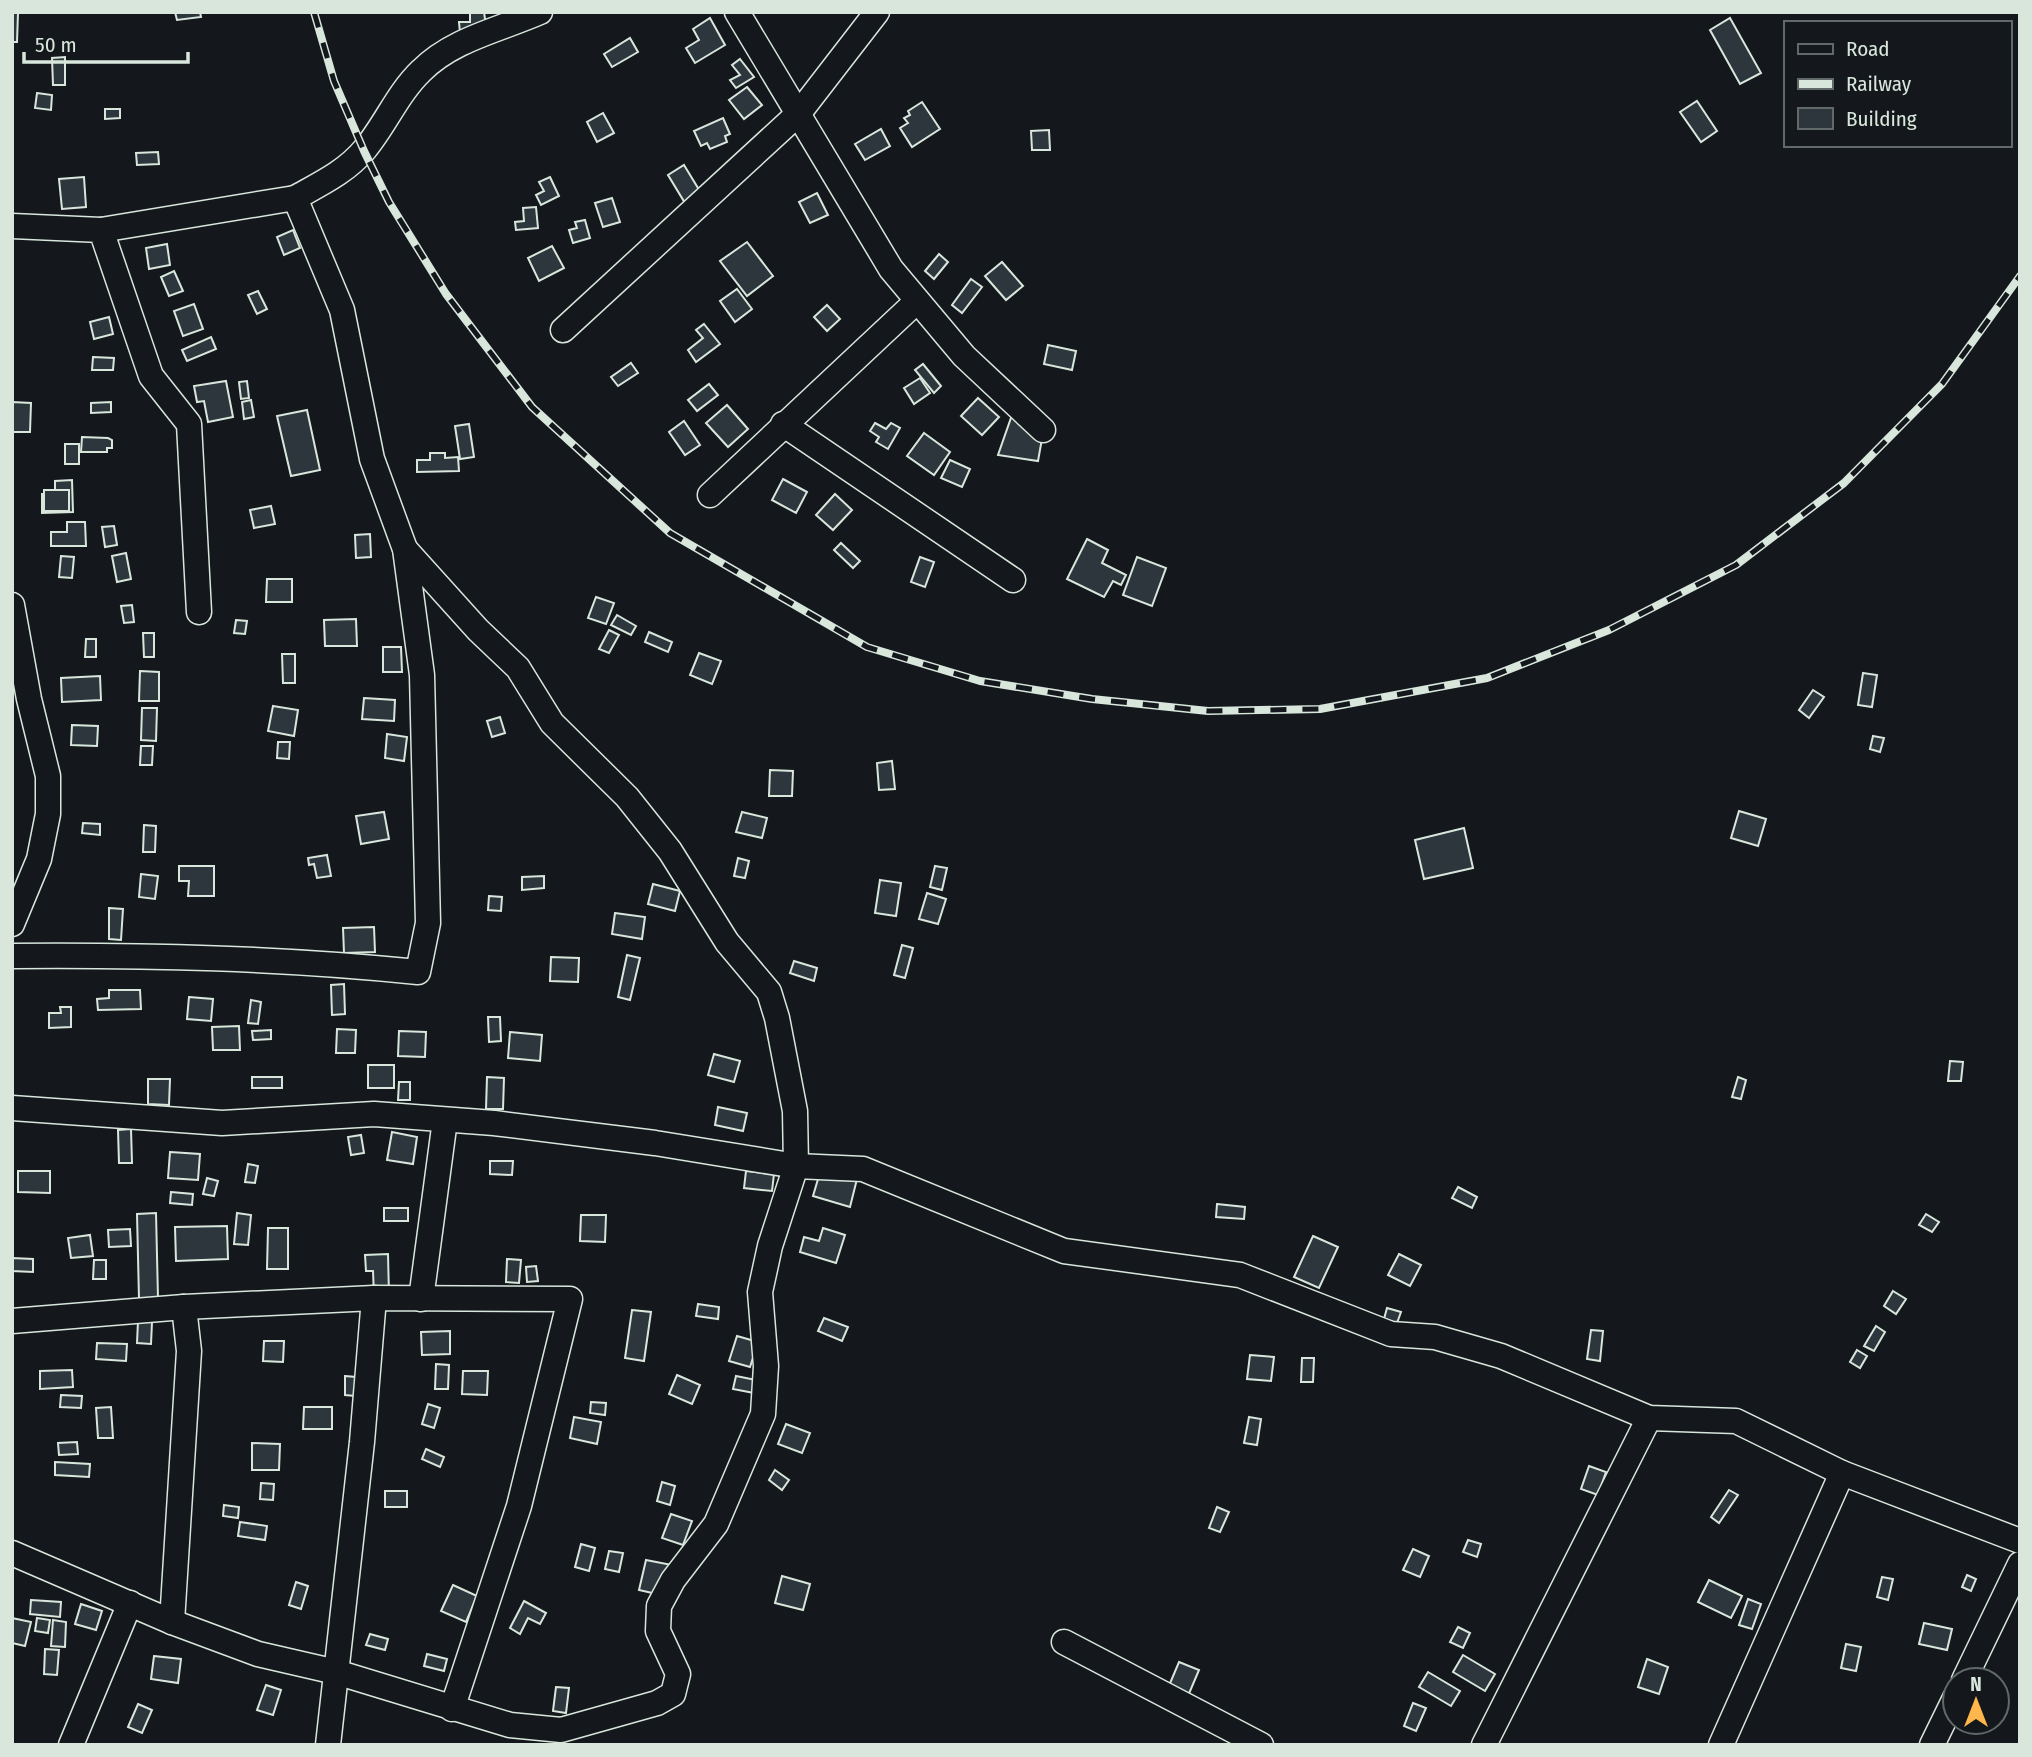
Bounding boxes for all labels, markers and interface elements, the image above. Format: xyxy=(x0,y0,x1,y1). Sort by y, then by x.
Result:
scale bar xyxy=(24,21,189,65)
legend xyxy=(1784,21,2011,147)
text: 50 m xyxy=(35,32,77,58)
text: Road xyxy=(1846,36,1890,62)
text: Railway xyxy=(1846,71,1912,97)
text: Building xyxy=(1846,106,1917,132)
north arrow xyxy=(1941,1666,2011,1736)
text: N xyxy=(1970,1673,1982,1696)

